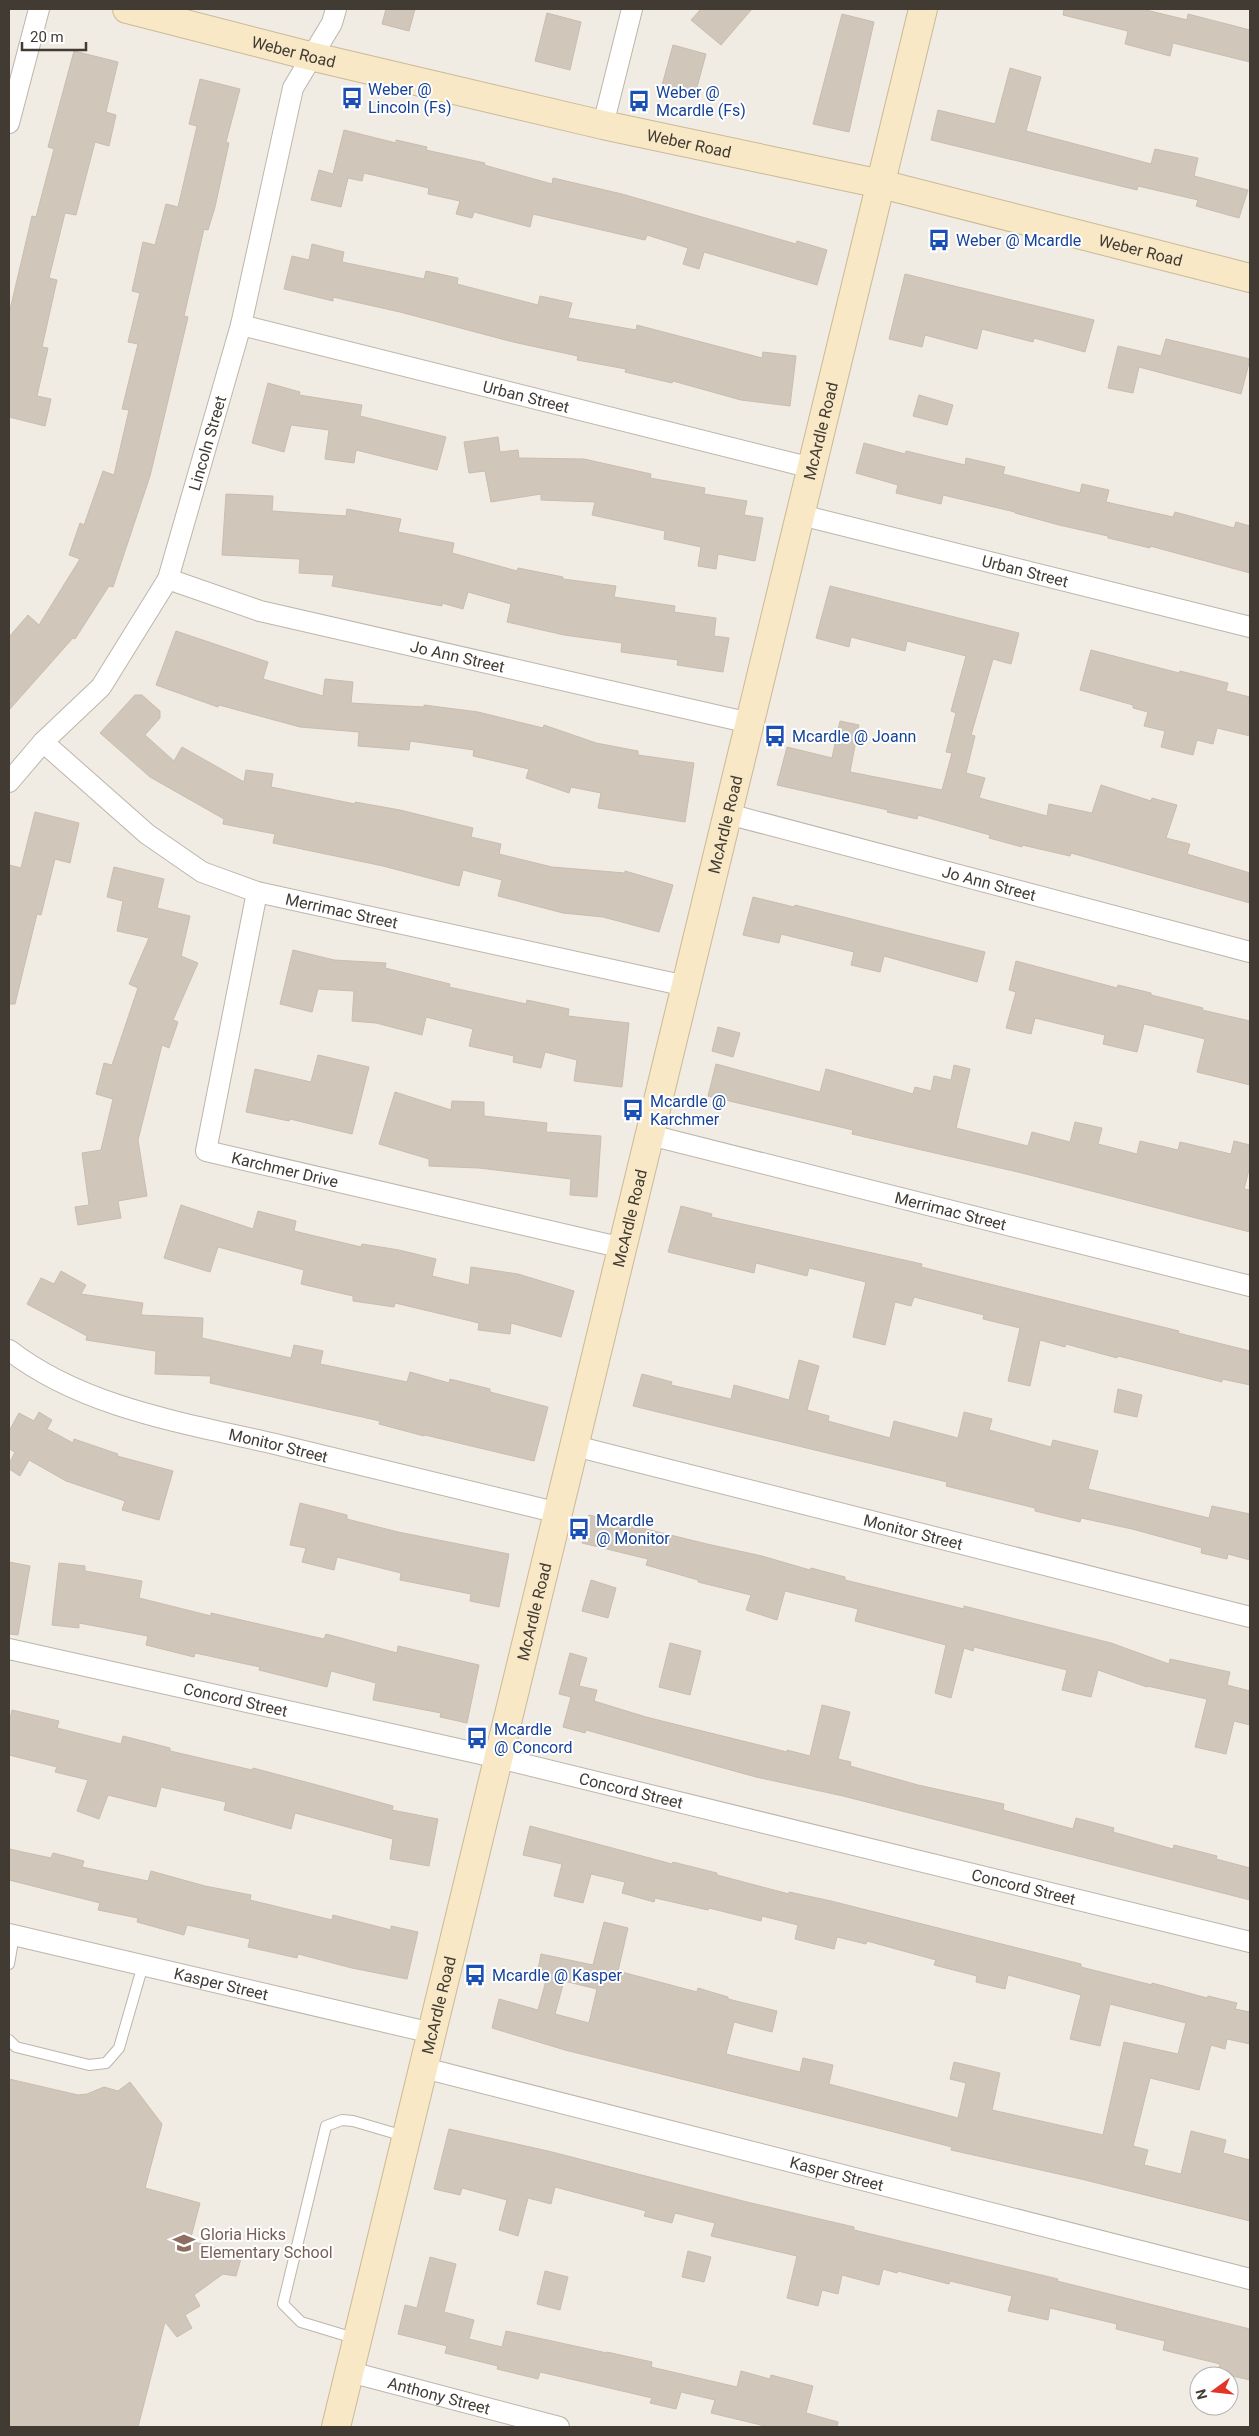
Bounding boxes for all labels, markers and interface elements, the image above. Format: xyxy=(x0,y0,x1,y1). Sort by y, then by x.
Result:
scale bar xyxy=(22,20,86,52)
text: 20 m xyxy=(30,28,64,46)
street label: Weber Road xyxy=(249,32,337,72)
place label: Weber @ Lincoln (Fs) xyxy=(368,80,452,117)
place label: Weber @ Mcardle (Fs) xyxy=(656,83,746,120)
bus stop icon: Weber @ Lincoln (Fs) xyxy=(339,85,365,111)
bus stop icon: Weber @ Mcardle (Fs) xyxy=(626,88,652,114)
street label: Weber Road xyxy=(645,126,733,162)
bus stop icon: Weber @ Mcardle xyxy=(926,227,952,253)
place label: Weber @ Mcardle xyxy=(956,231,1081,250)
street label: Weber Road xyxy=(1096,231,1184,270)
street label: Urban Street xyxy=(481,377,571,417)
street label: McArdle Road xyxy=(800,380,842,482)
street label: Lincoln Street xyxy=(185,394,230,493)
street label: Urban Street xyxy=(980,551,1070,591)
street label: Jo Ann Street xyxy=(408,637,506,677)
bus stop icon: Mcardle @ Joann xyxy=(762,723,788,749)
place label: Mcardle @ Joann xyxy=(792,727,916,746)
street label: McArdle Road xyxy=(704,774,747,876)
street label: Jo Ann Street xyxy=(940,862,1038,905)
street label: Merrimac Street xyxy=(284,890,400,933)
place label: Mcardle @ Karchmer xyxy=(650,1092,726,1129)
bus stop icon: Mcardle @ Karchmer xyxy=(620,1097,646,1123)
street label: Karchmer Drive xyxy=(230,1148,340,1191)
street label: McArdle Road xyxy=(609,1167,651,1269)
street label: Merrimac Street xyxy=(893,1188,1008,1234)
street label: Monitor Street xyxy=(227,1425,330,1467)
place label: Mcardle @ Monitor xyxy=(596,1511,670,1548)
street label: Monitor Street xyxy=(862,1511,965,1554)
bus stop icon: Mcardle @ Monitor xyxy=(566,1516,592,1542)
street label: McArdle Road xyxy=(513,1561,555,1663)
street label: Concord Street xyxy=(181,1679,289,1721)
place label: Mcardle @ Concord xyxy=(494,1720,573,1757)
bus stop icon: Mcardle @ Concord xyxy=(464,1725,490,1751)
street label: Concord Street xyxy=(577,1769,685,1813)
street label: Concord Street xyxy=(969,1865,1077,1909)
street label: McArdle Road xyxy=(418,1954,460,2056)
bus stop icon: Mcardle @ Kasper xyxy=(462,1962,488,1988)
street label: Kasper Street xyxy=(172,1964,270,2004)
place label: Mcardle @ Kasper xyxy=(492,1966,622,1985)
street label: Kasper Street xyxy=(788,2153,886,2195)
place label: Gloria Hicks Elementary School xyxy=(200,2225,333,2262)
school or university icon: Gloria Hicks Elementary School xyxy=(171,2230,197,2256)
north arrow xyxy=(1189,2366,1239,2416)
street label: Anthony Street xyxy=(386,2373,492,2418)
text: N xyxy=(1192,2388,1210,2401)

